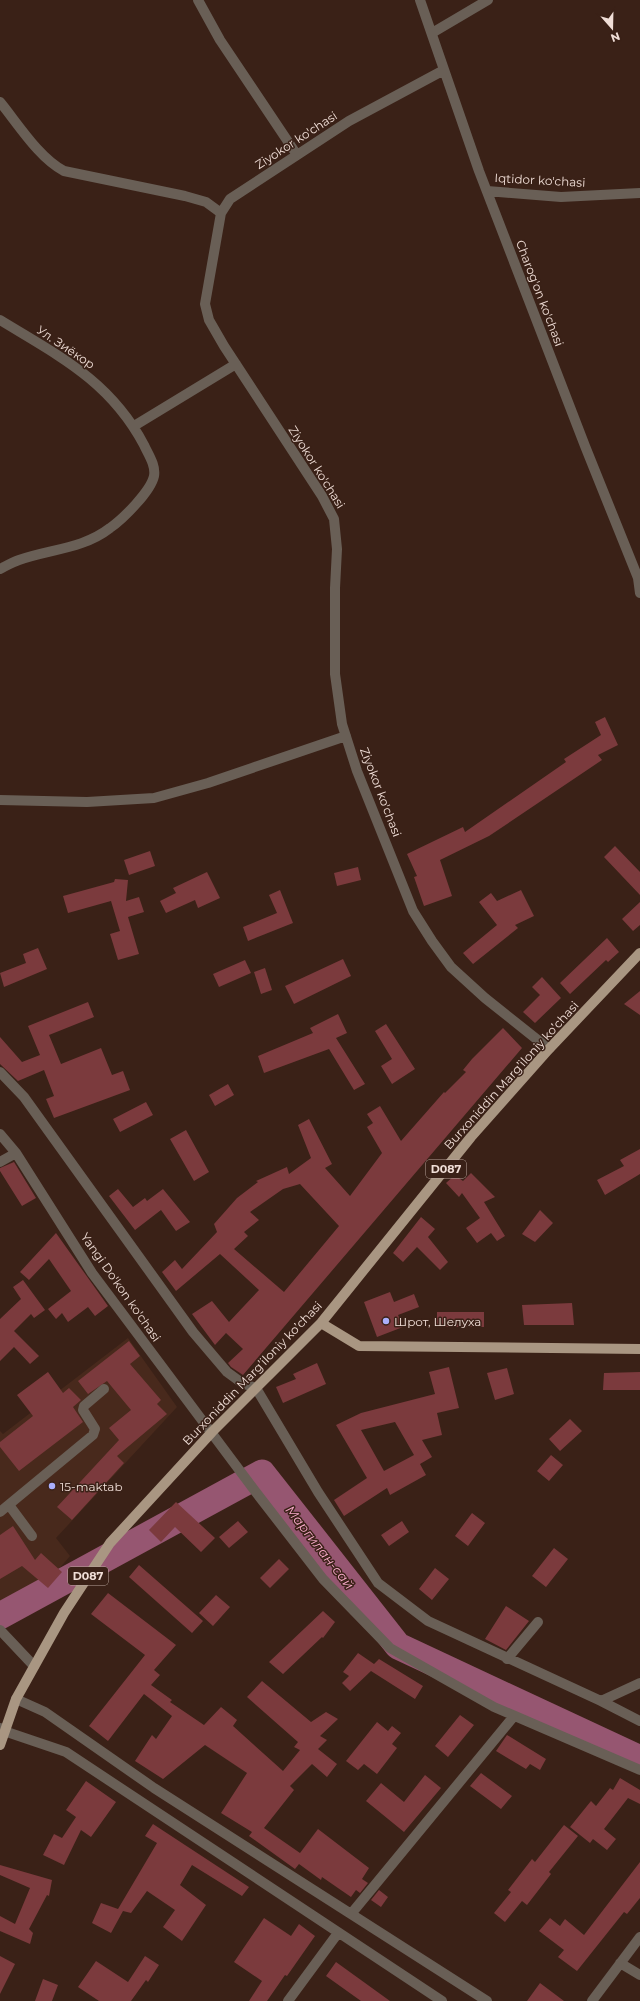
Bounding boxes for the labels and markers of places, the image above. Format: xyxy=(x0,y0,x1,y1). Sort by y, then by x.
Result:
place label: Шрот, Шелуха xyxy=(394,1314,481,1329)
marker: Шрот, Шелуха xyxy=(381,1316,391,1326)
place label: 15-maktab xyxy=(60,1479,123,1494)
marker: 15-maktab xyxy=(47,1481,57,1491)

